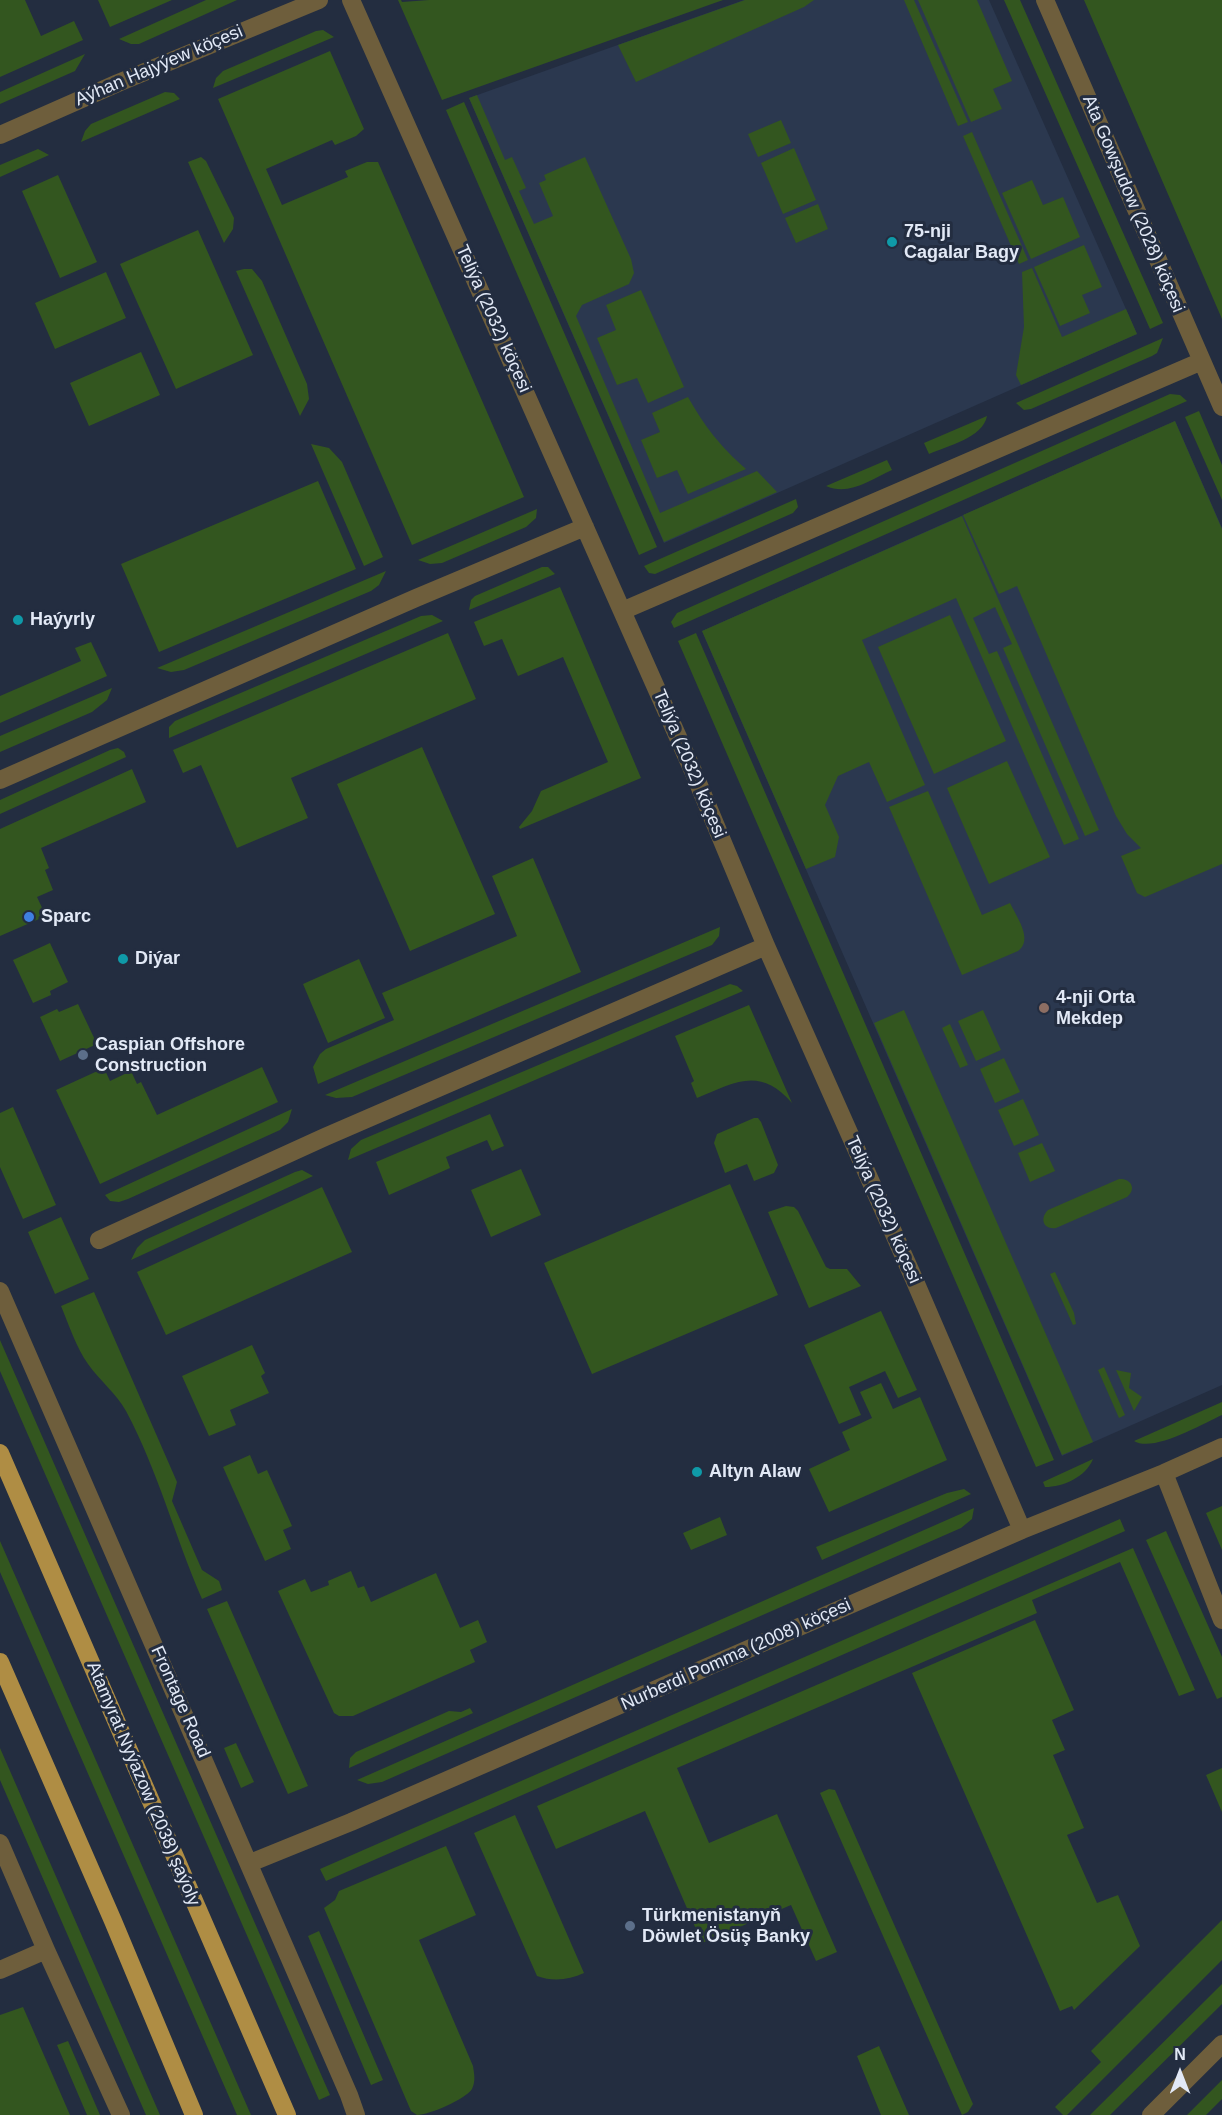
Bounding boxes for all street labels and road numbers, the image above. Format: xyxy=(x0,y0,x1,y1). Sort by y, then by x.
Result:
street label: Aýhan Hajyýew köçesi xyxy=(72,21,246,111)
street label: Ata Gowşudow (2028) köçesi xyxy=(1077,92,1189,316)
street label: Teliýa (2032) köçesi xyxy=(451,242,535,396)
street label: Teliýa (2032) köçesi xyxy=(648,687,730,841)
street label: Teliýa (2032) köçesi xyxy=(841,1133,925,1287)
street label: Nurberdi Pomma (2008) köçesi xyxy=(618,1594,854,1716)
street label: Frontage Road xyxy=(146,1643,214,1761)
street label: Atamyrat Nyýazow (2038) şaýoly xyxy=(82,1659,204,1909)

